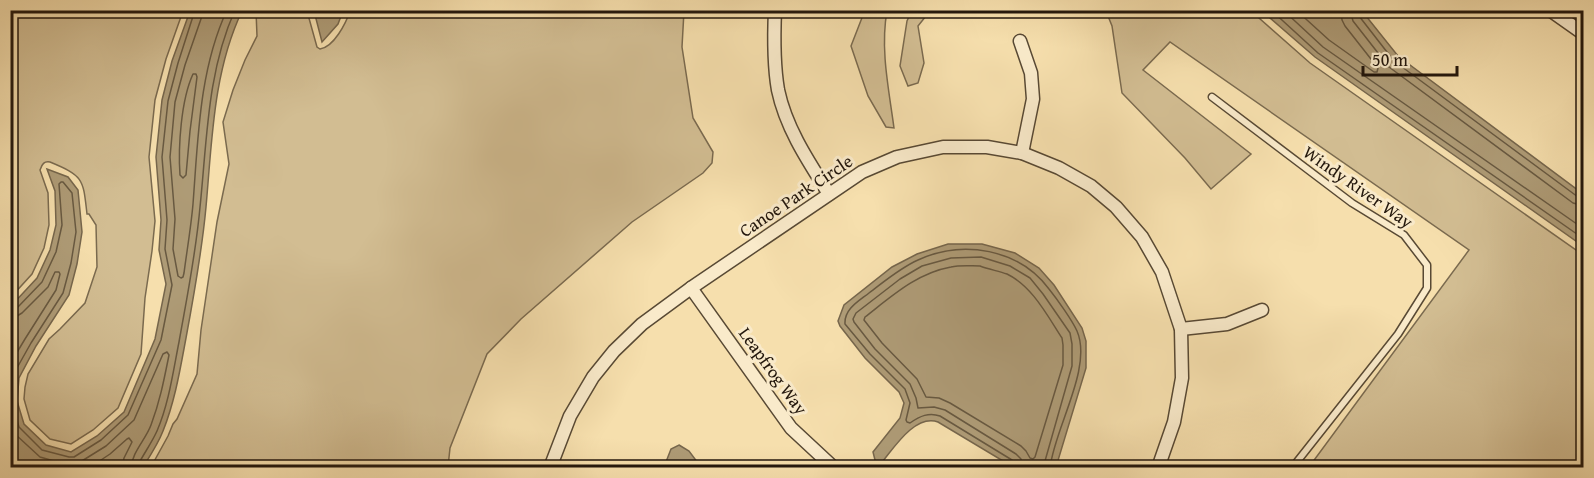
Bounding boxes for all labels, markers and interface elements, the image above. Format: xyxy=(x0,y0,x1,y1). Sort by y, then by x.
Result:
scale bar xyxy=(1363,39,1458,77)
text: 50 m xyxy=(1372,46,1408,73)
street label: Windy River Way xyxy=(1298,139,1419,235)
street label: Canoe Park Circle xyxy=(734,148,858,244)
street label: Leapfrog Way xyxy=(732,321,814,420)

